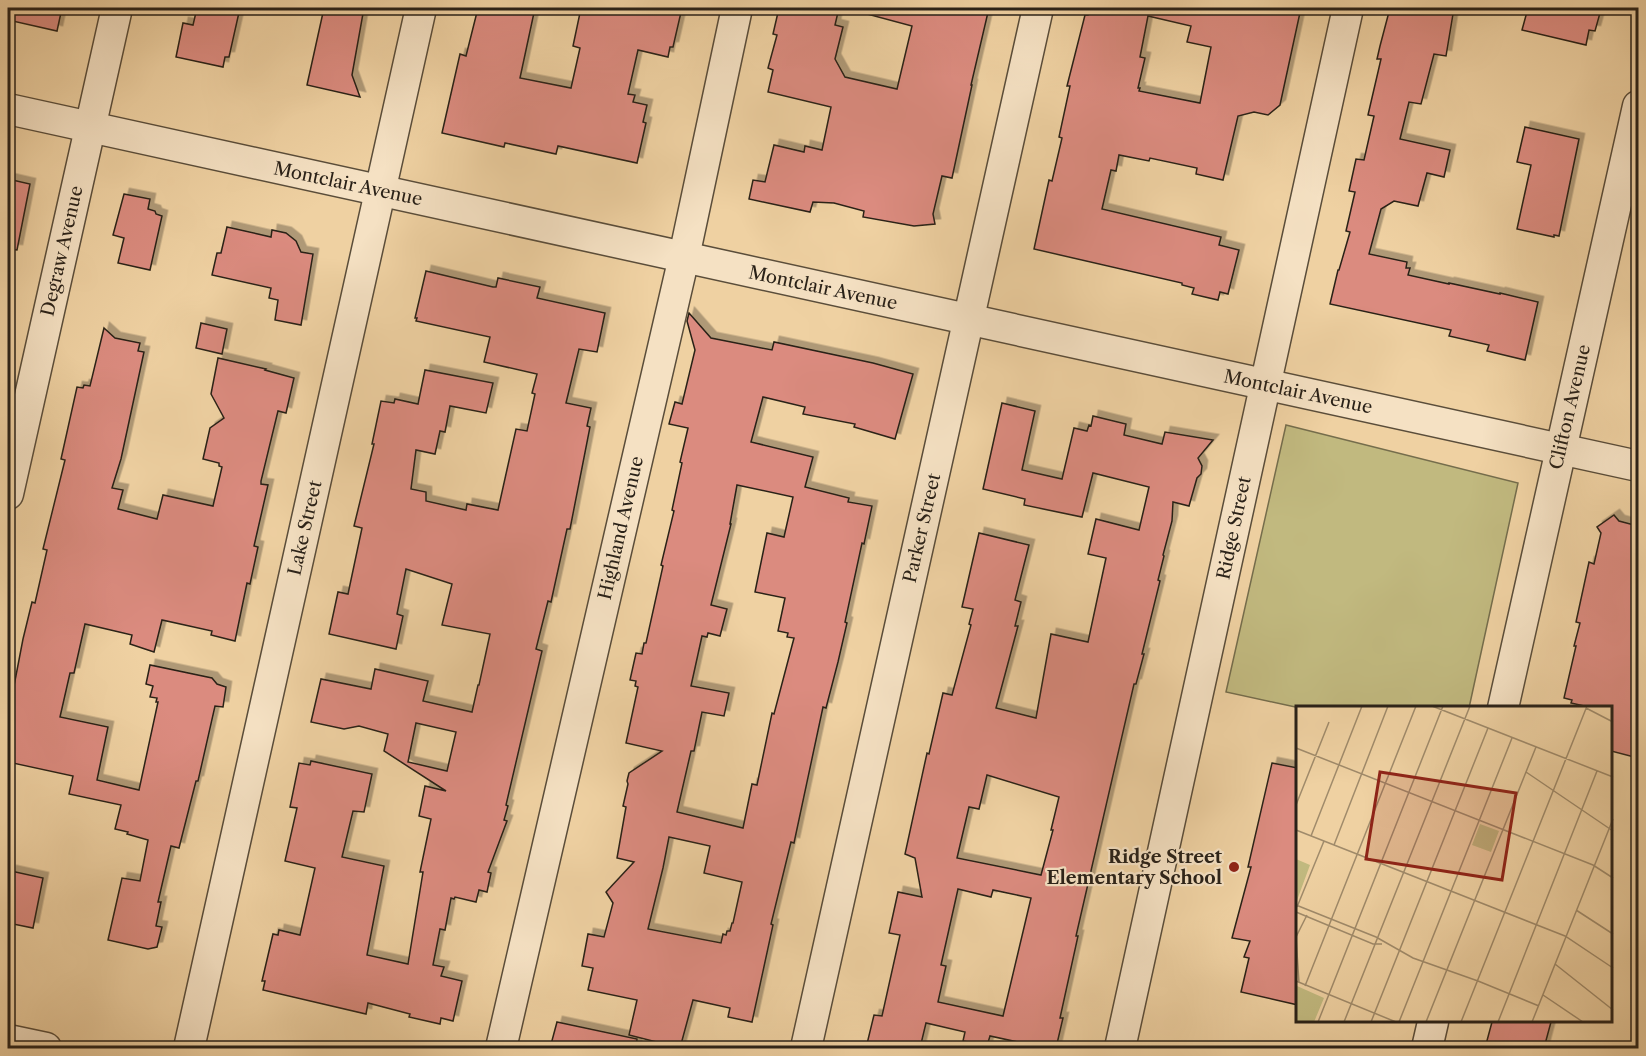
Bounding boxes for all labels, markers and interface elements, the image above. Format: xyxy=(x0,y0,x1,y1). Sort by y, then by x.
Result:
street label: Montclair Avenue xyxy=(272,157,424,211)
street label: Degraw Avenue xyxy=(36,184,88,318)
street label: Montclair Avenue xyxy=(747,261,899,315)
street label: Clifton Avenue xyxy=(1545,342,1595,472)
street label: Montclair Avenue xyxy=(1222,365,1374,419)
street label: Highland Avenue xyxy=(594,454,648,602)
street label: Parker Street xyxy=(899,471,945,585)
street label: Ridge Street xyxy=(1212,474,1256,582)
street label: Lake Street xyxy=(283,478,327,578)
inset map xyxy=(1296,706,1613,1023)
place label: Ridge Street Elementary School xyxy=(1046,846,1223,889)
marker: Ridge Street Elementary School xyxy=(1227,860,1241,874)

